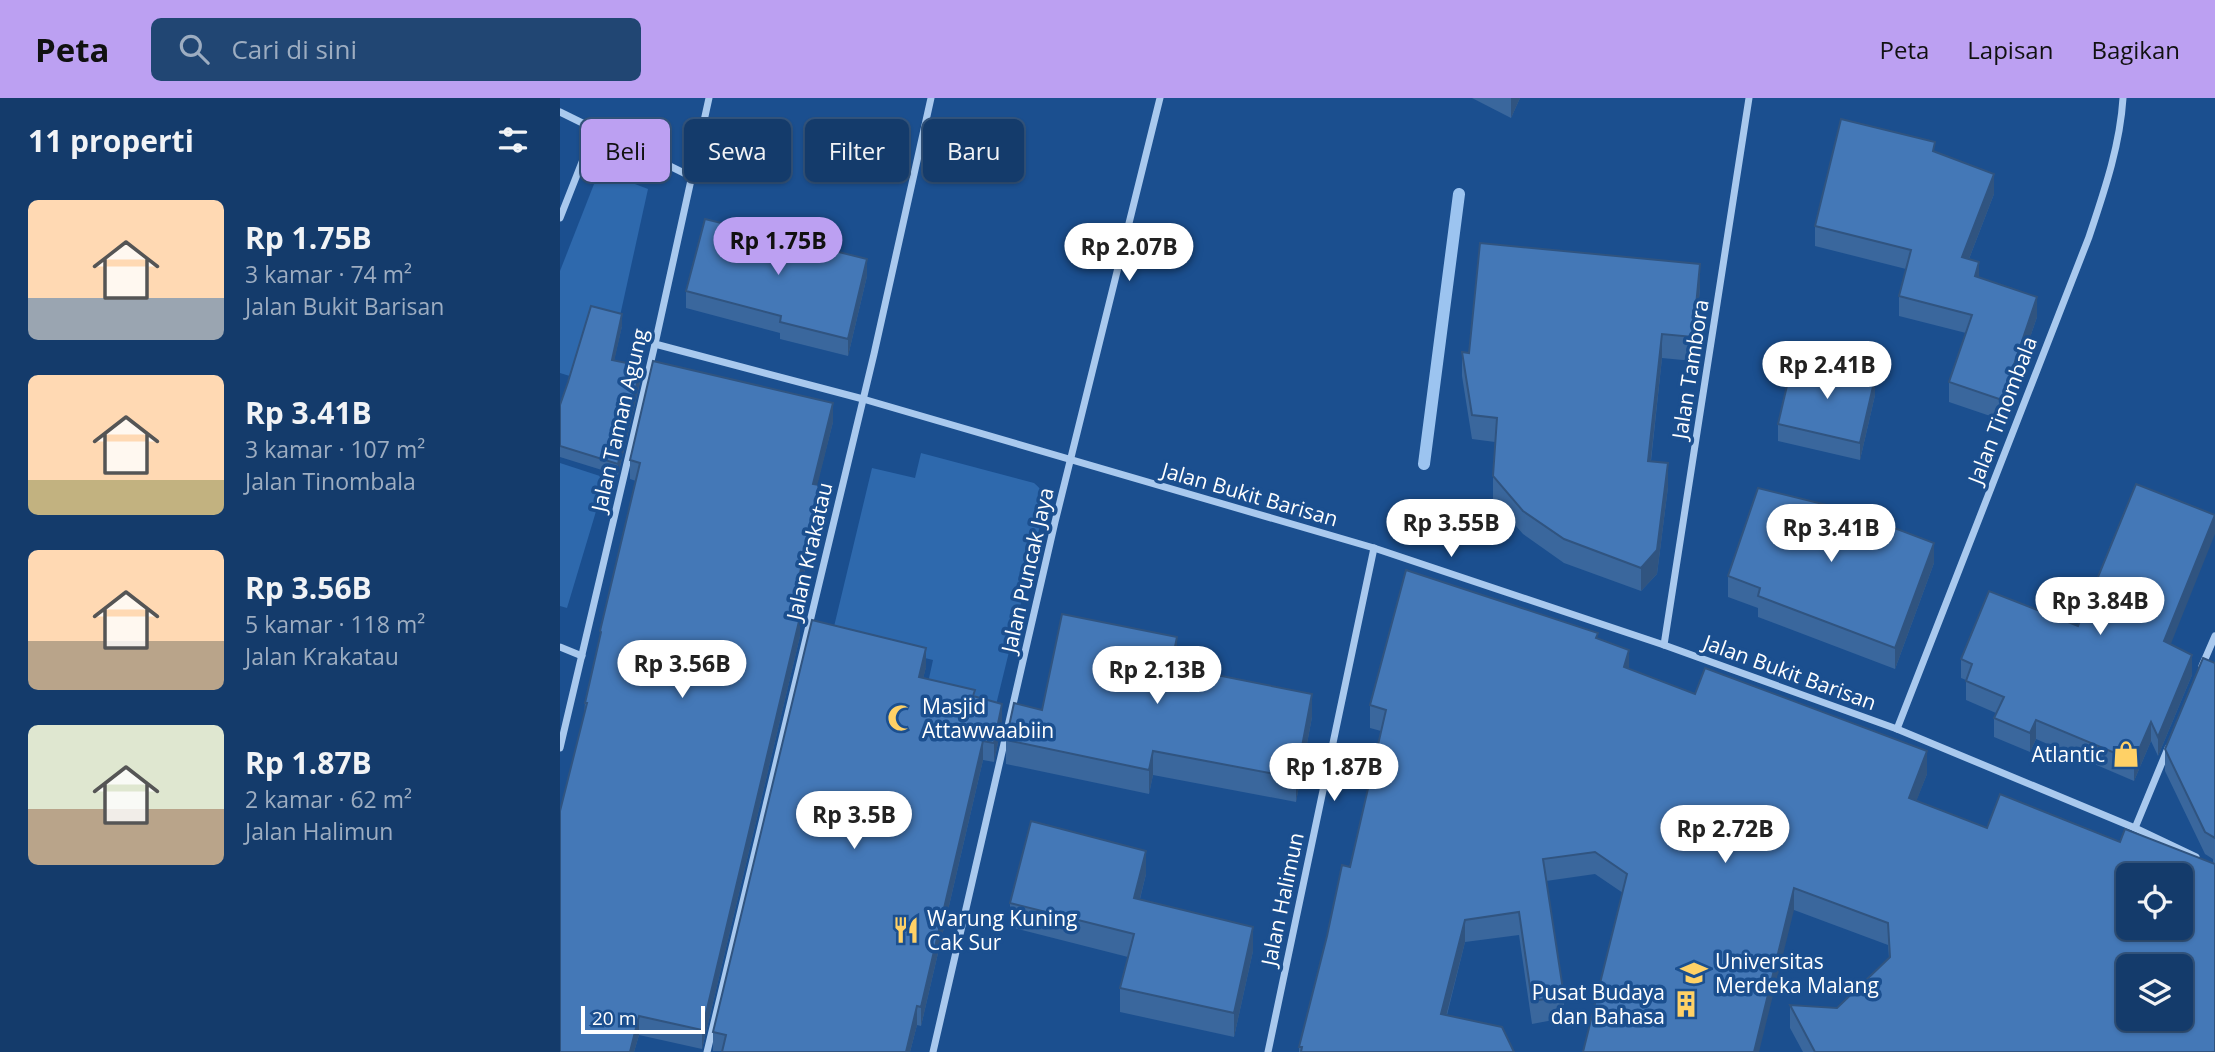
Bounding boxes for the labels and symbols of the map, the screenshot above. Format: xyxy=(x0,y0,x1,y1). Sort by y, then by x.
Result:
pin: Rp 1.75B xyxy=(706,218,850,277)
pin: Rp 2.07B xyxy=(1057,223,1201,283)
street label: Jalan Tambora xyxy=(1665,297,1715,443)
street label: Jalan Taman Agung xyxy=(584,326,654,516)
street label: Jalan Tinombala xyxy=(1960,332,2043,490)
pin: Rp 2.41B xyxy=(1755,342,1899,401)
street label: Jalan Bukit Barisan xyxy=(1157,455,1341,533)
street label: Jalan Krakatau xyxy=(779,479,838,625)
street label: Jalan Puncak Jaya xyxy=(994,485,1060,657)
pin: Rp 3.55B xyxy=(1379,500,1523,559)
pin: Rp 3.41B xyxy=(1759,504,1903,564)
pin: Rp 3.84B xyxy=(2028,578,2172,637)
street label: Jalan Bukit Barisan xyxy=(1698,627,1880,716)
pin: Rp 3.56B xyxy=(610,640,754,700)
pin: Rp 2.13B xyxy=(1085,646,1229,706)
place label: Masjid Attawwaabiin xyxy=(922,692,1054,744)
mosque icon: Masjid Attawwaabiin xyxy=(886,703,916,733)
shop icon: Atlantic xyxy=(2111,739,2141,769)
place label: Atlantic xyxy=(2032,740,2105,768)
pin: Rp 1.87B xyxy=(1262,744,1406,803)
pin: Rp 3.5B xyxy=(789,792,919,851)
pin: Rp 2.72B xyxy=(1653,806,1797,865)
street label: Jalan Halimun xyxy=(1254,830,1310,970)
place label: Warung Kuning Cak Sur xyxy=(927,904,1077,956)
restaurant icon: Warung Kuning Cak Sur xyxy=(891,915,921,945)
place label: Universitas Merdeka Malang xyxy=(1715,947,1879,999)
school or university icon: Universitas Merdeka Malang xyxy=(1679,958,1709,988)
place label: Pusat Budaya dan Bahasa xyxy=(1532,978,1665,1030)
building icon: Pusat Budaya dan Bahasa xyxy=(1671,989,1701,1019)
scale bar xyxy=(581,1003,705,1035)

